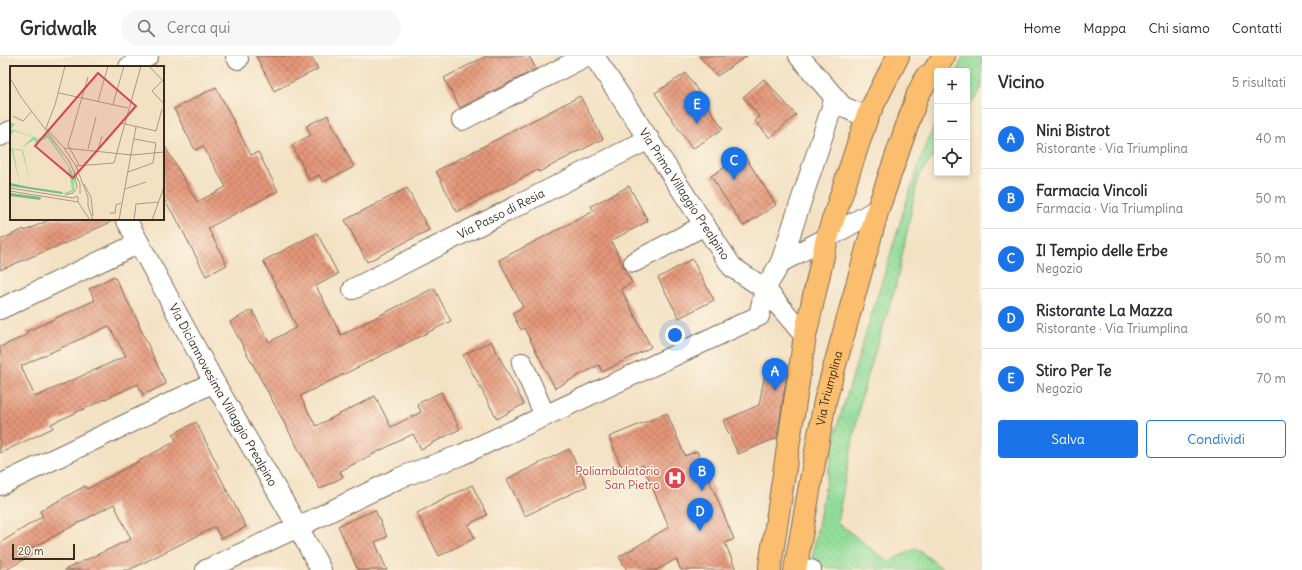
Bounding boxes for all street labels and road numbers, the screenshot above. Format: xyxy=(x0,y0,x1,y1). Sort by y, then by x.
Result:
street label: Via Prima Villaggio Prealpino xyxy=(636,125,733,263)
street label: Via Passo di Resia xyxy=(455,185,547,242)
street label: Via Diciannovesima Villaggio Prealpino xyxy=(166,301,281,489)
street label: Via Triumplina xyxy=(813,349,846,427)

